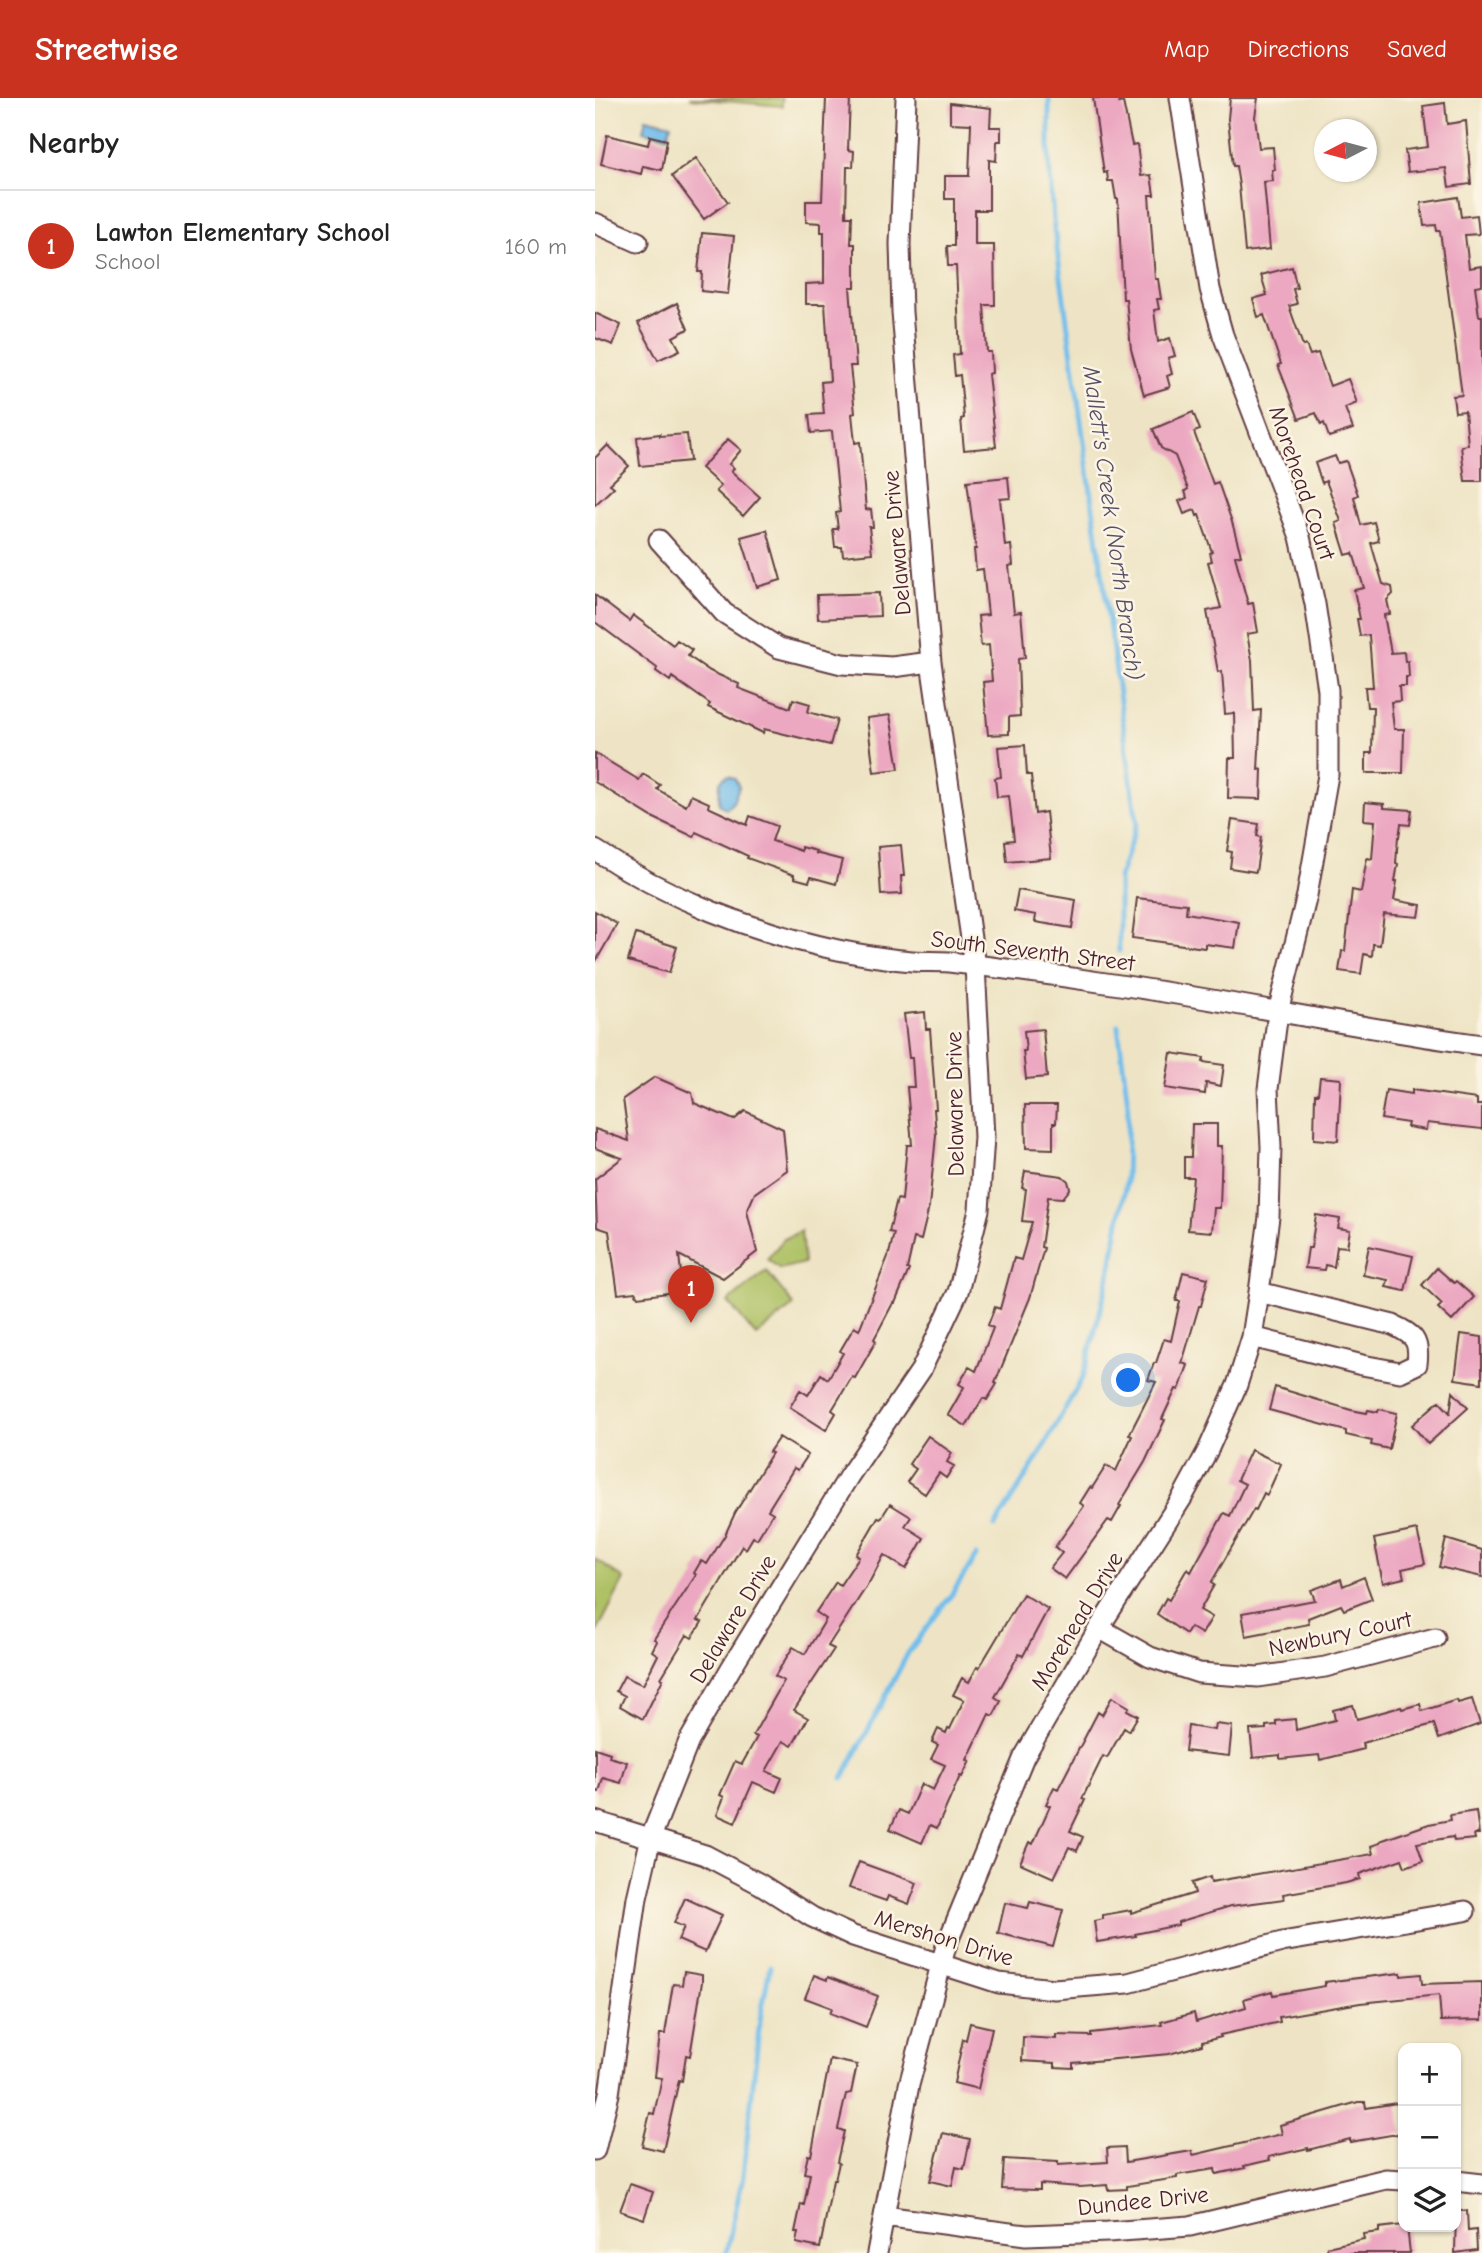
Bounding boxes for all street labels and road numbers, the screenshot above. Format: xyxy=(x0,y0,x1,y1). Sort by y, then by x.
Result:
street label: Morehead Court xyxy=(1263,402,1341,565)
street label: Delaware Drive xyxy=(877,469,917,617)
street label: South Seventh Street xyxy=(930,925,1138,977)
street label: Delaware Drive xyxy=(940,1031,970,1177)
street label: Morehead Drive xyxy=(1025,1547,1129,1695)
street label: Delaware Drive xyxy=(684,1550,782,1688)
street label: Newbury Court xyxy=(1266,1605,1415,1662)
street label: Mershon Drive xyxy=(871,1904,1017,1972)
street label: Dundee Drive xyxy=(1076,2181,1210,2221)

